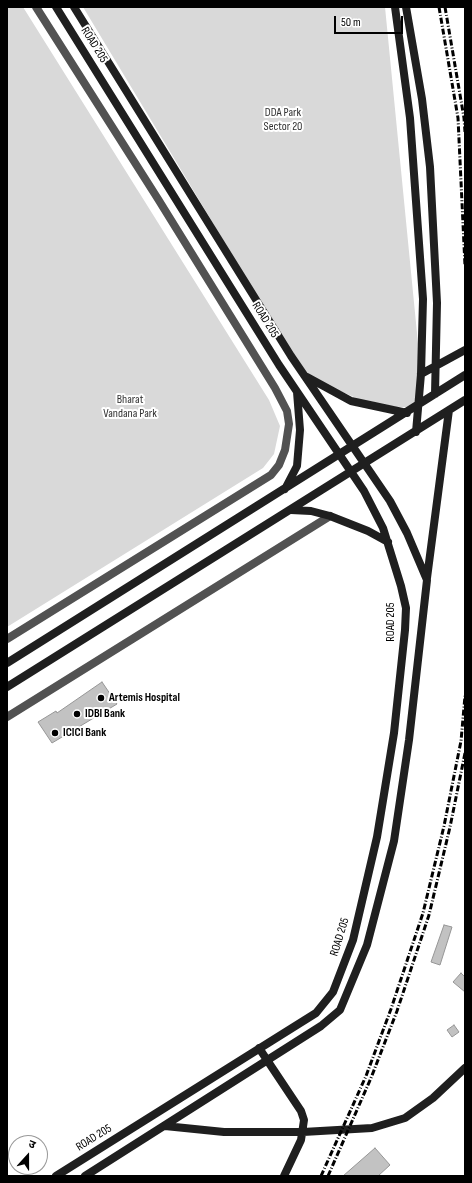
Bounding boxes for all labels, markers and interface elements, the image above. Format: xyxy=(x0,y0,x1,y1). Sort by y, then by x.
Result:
scale bar xyxy=(336,8,405,34)
text: 50 m xyxy=(341,15,361,30)
street label: ROAD 205 xyxy=(77,24,111,66)
park label: DDA Park Sector 20 xyxy=(264,106,302,134)
street label: ROAD 205 xyxy=(248,299,282,341)
park label: Bharat Vandana Park xyxy=(103,393,157,421)
street label: ROAD 205 xyxy=(384,602,398,642)
place label: Artemis Hospital xyxy=(109,691,180,705)
marker: Artemis Hospital xyxy=(96,693,106,703)
place label: IDBI Bank xyxy=(85,707,125,721)
marker: IDBI Bank xyxy=(72,709,82,719)
place label: ICICI Bank xyxy=(63,726,106,740)
marker: ICICI Bank xyxy=(50,728,60,738)
street label: ROAD 205 xyxy=(327,916,353,958)
street label: ROAD 205 xyxy=(73,1121,115,1155)
north arrow xyxy=(8,1135,48,1175)
text: उ xyxy=(27,1137,37,1151)

